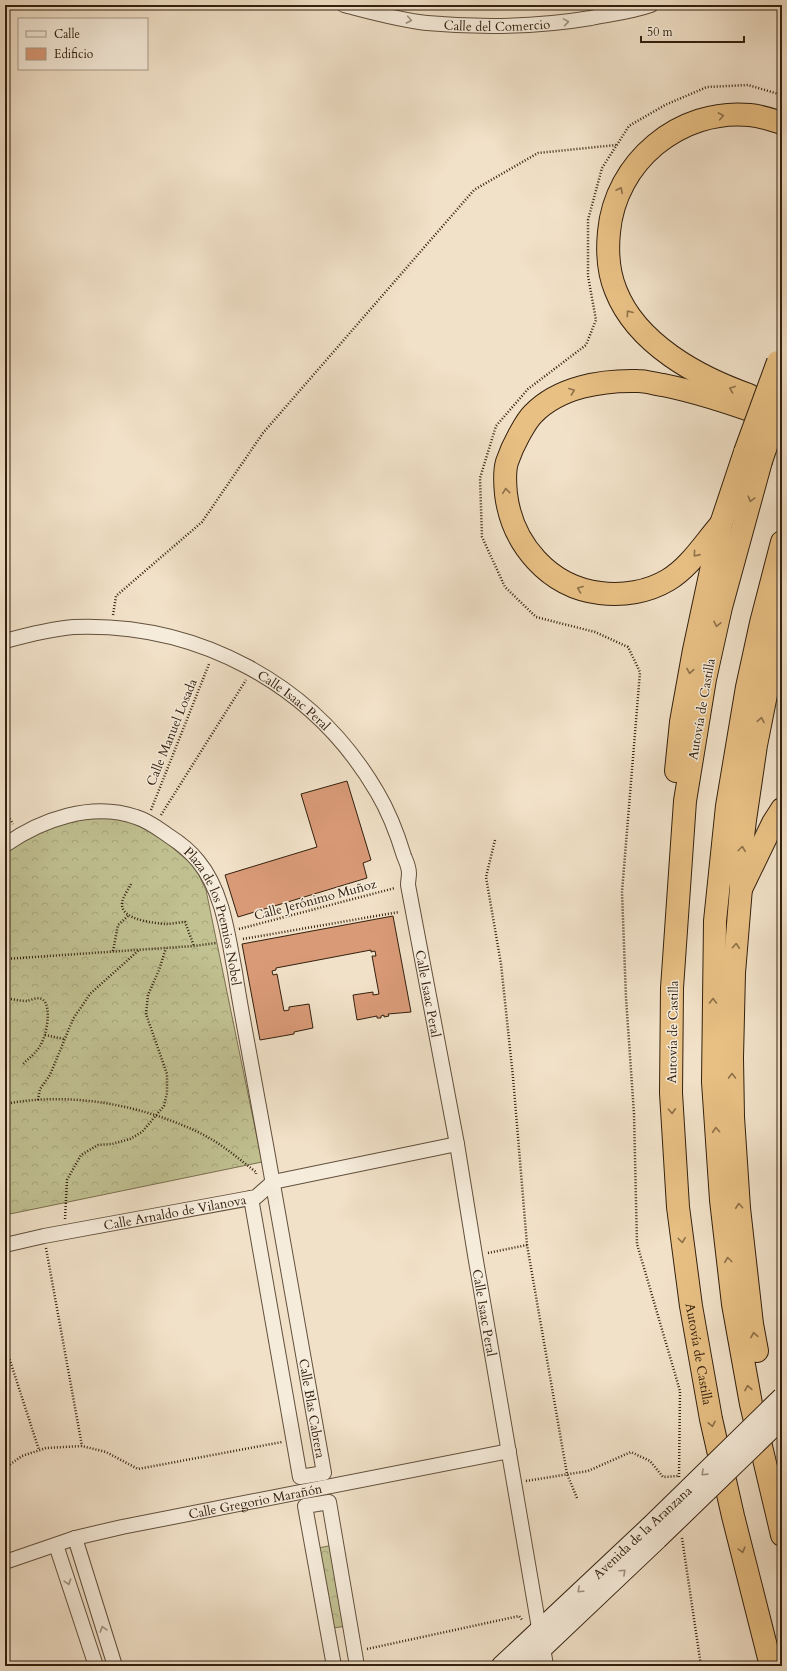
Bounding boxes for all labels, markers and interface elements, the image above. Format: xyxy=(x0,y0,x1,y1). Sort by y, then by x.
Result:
one-way arrow xyxy=(406,15,412,23)
street label: Calle del Comercio xyxy=(443,15,551,36)
legend xyxy=(18,18,148,70)
one-way arrow xyxy=(563,18,569,27)
scale bar xyxy=(641,18,744,44)
text: 50 m xyxy=(647,24,674,40)
text: Calle xyxy=(54,26,80,42)
text: Edificio xyxy=(54,46,94,62)
one-way arrow xyxy=(718,112,724,121)
one-way arrow xyxy=(616,186,623,194)
one-way arrow xyxy=(626,310,634,317)
one-way arrow xyxy=(729,385,736,393)
one-way arrow xyxy=(568,387,575,395)
one-way arrow xyxy=(502,488,511,494)
one-way arrow xyxy=(747,495,756,502)
one-way arrow xyxy=(694,549,701,556)
one-way arrow xyxy=(576,585,583,593)
one-way arrow xyxy=(714,621,722,628)
street label: Autovía de Castilla xyxy=(684,656,720,761)
street label: Calle Isaac Peral xyxy=(254,666,334,735)
one-way arrow xyxy=(686,668,695,674)
street label: Calle Manuel Losada xyxy=(142,676,202,789)
one-way arrow xyxy=(756,717,764,723)
street label: Plaza de los Premios Nobel xyxy=(180,843,245,988)
one-way arrow xyxy=(737,846,746,852)
street label: Calle Jerónimo Muñoz xyxy=(252,875,379,925)
one-way arrow xyxy=(732,943,741,949)
street label: Calle Isaac Peral xyxy=(410,949,445,1040)
street label: Autovía de Castilla xyxy=(663,980,683,1084)
one-way arrow xyxy=(709,998,717,1004)
one-way arrow xyxy=(728,1073,736,1079)
one-way arrow xyxy=(668,1108,677,1114)
one-way arrow xyxy=(712,1127,721,1133)
street label: Calle Arnaldo de Vilanova xyxy=(102,1191,248,1235)
one-way arrow xyxy=(734,1203,743,1209)
one-way arrow xyxy=(677,1237,686,1243)
one-way arrow xyxy=(724,1257,733,1263)
street label: Calle Isaac Peral xyxy=(468,1268,500,1359)
street label: Autovía de Castilla xyxy=(681,1302,716,1407)
one-way arrow xyxy=(750,1332,759,1338)
street label: Calle Blas Cabrera xyxy=(294,1357,329,1460)
one-way arrow xyxy=(745,1385,753,1391)
one-way arrow xyxy=(707,1420,715,1427)
one-way arrow xyxy=(701,1468,709,1476)
street label: Calle Gregorio Marañón xyxy=(187,1480,324,1524)
street label: Avenida de la Aranzana xyxy=(589,1482,696,1583)
one-way arrow xyxy=(737,1546,746,1553)
one-way arrow xyxy=(618,1569,626,1576)
one-way arrow xyxy=(63,1578,72,1585)
one-way arrow xyxy=(577,1586,585,1593)
one-way arrow xyxy=(100,1625,108,1632)

